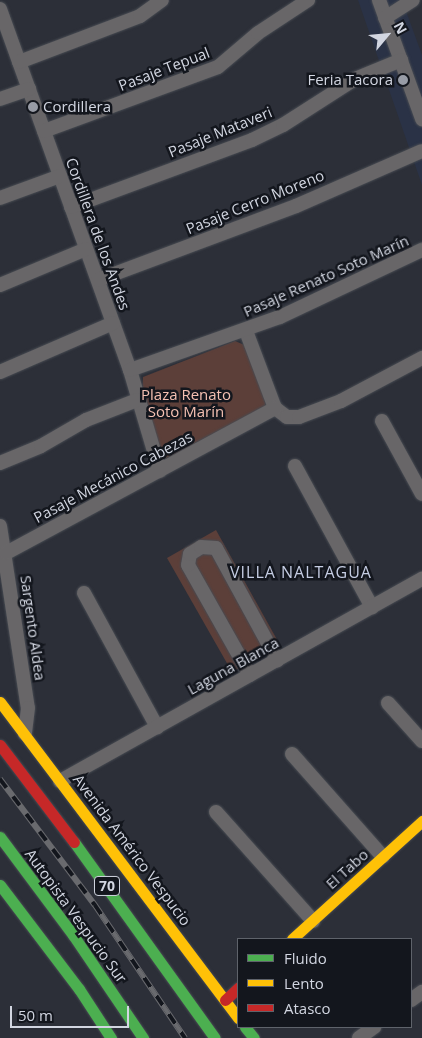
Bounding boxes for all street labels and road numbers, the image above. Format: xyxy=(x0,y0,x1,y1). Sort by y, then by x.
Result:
street label: Pasaje Tepual xyxy=(116,43,212,95)
street label: Pasaje Mataveri xyxy=(165,103,275,161)
street label: Cordillera de los Andes xyxy=(62,155,134,313)
street label: Pasaje Cerro Moreno xyxy=(183,166,327,238)
street label: Pasaje Renato Soto Marín xyxy=(241,231,411,321)
street label: Pasaje Mecánico Cabezas xyxy=(30,427,196,527)
street label: Sargento Aldea xyxy=(17,574,49,682)
street label: Laguna Blanca xyxy=(184,634,282,698)
street label: Avenida Américo Vespucio xyxy=(69,771,195,929)
street label: El Tabo xyxy=(322,845,372,893)
street label: Autopista Vespucio Sur xyxy=(21,846,131,986)
road number: 70 xyxy=(93,874,121,898)

